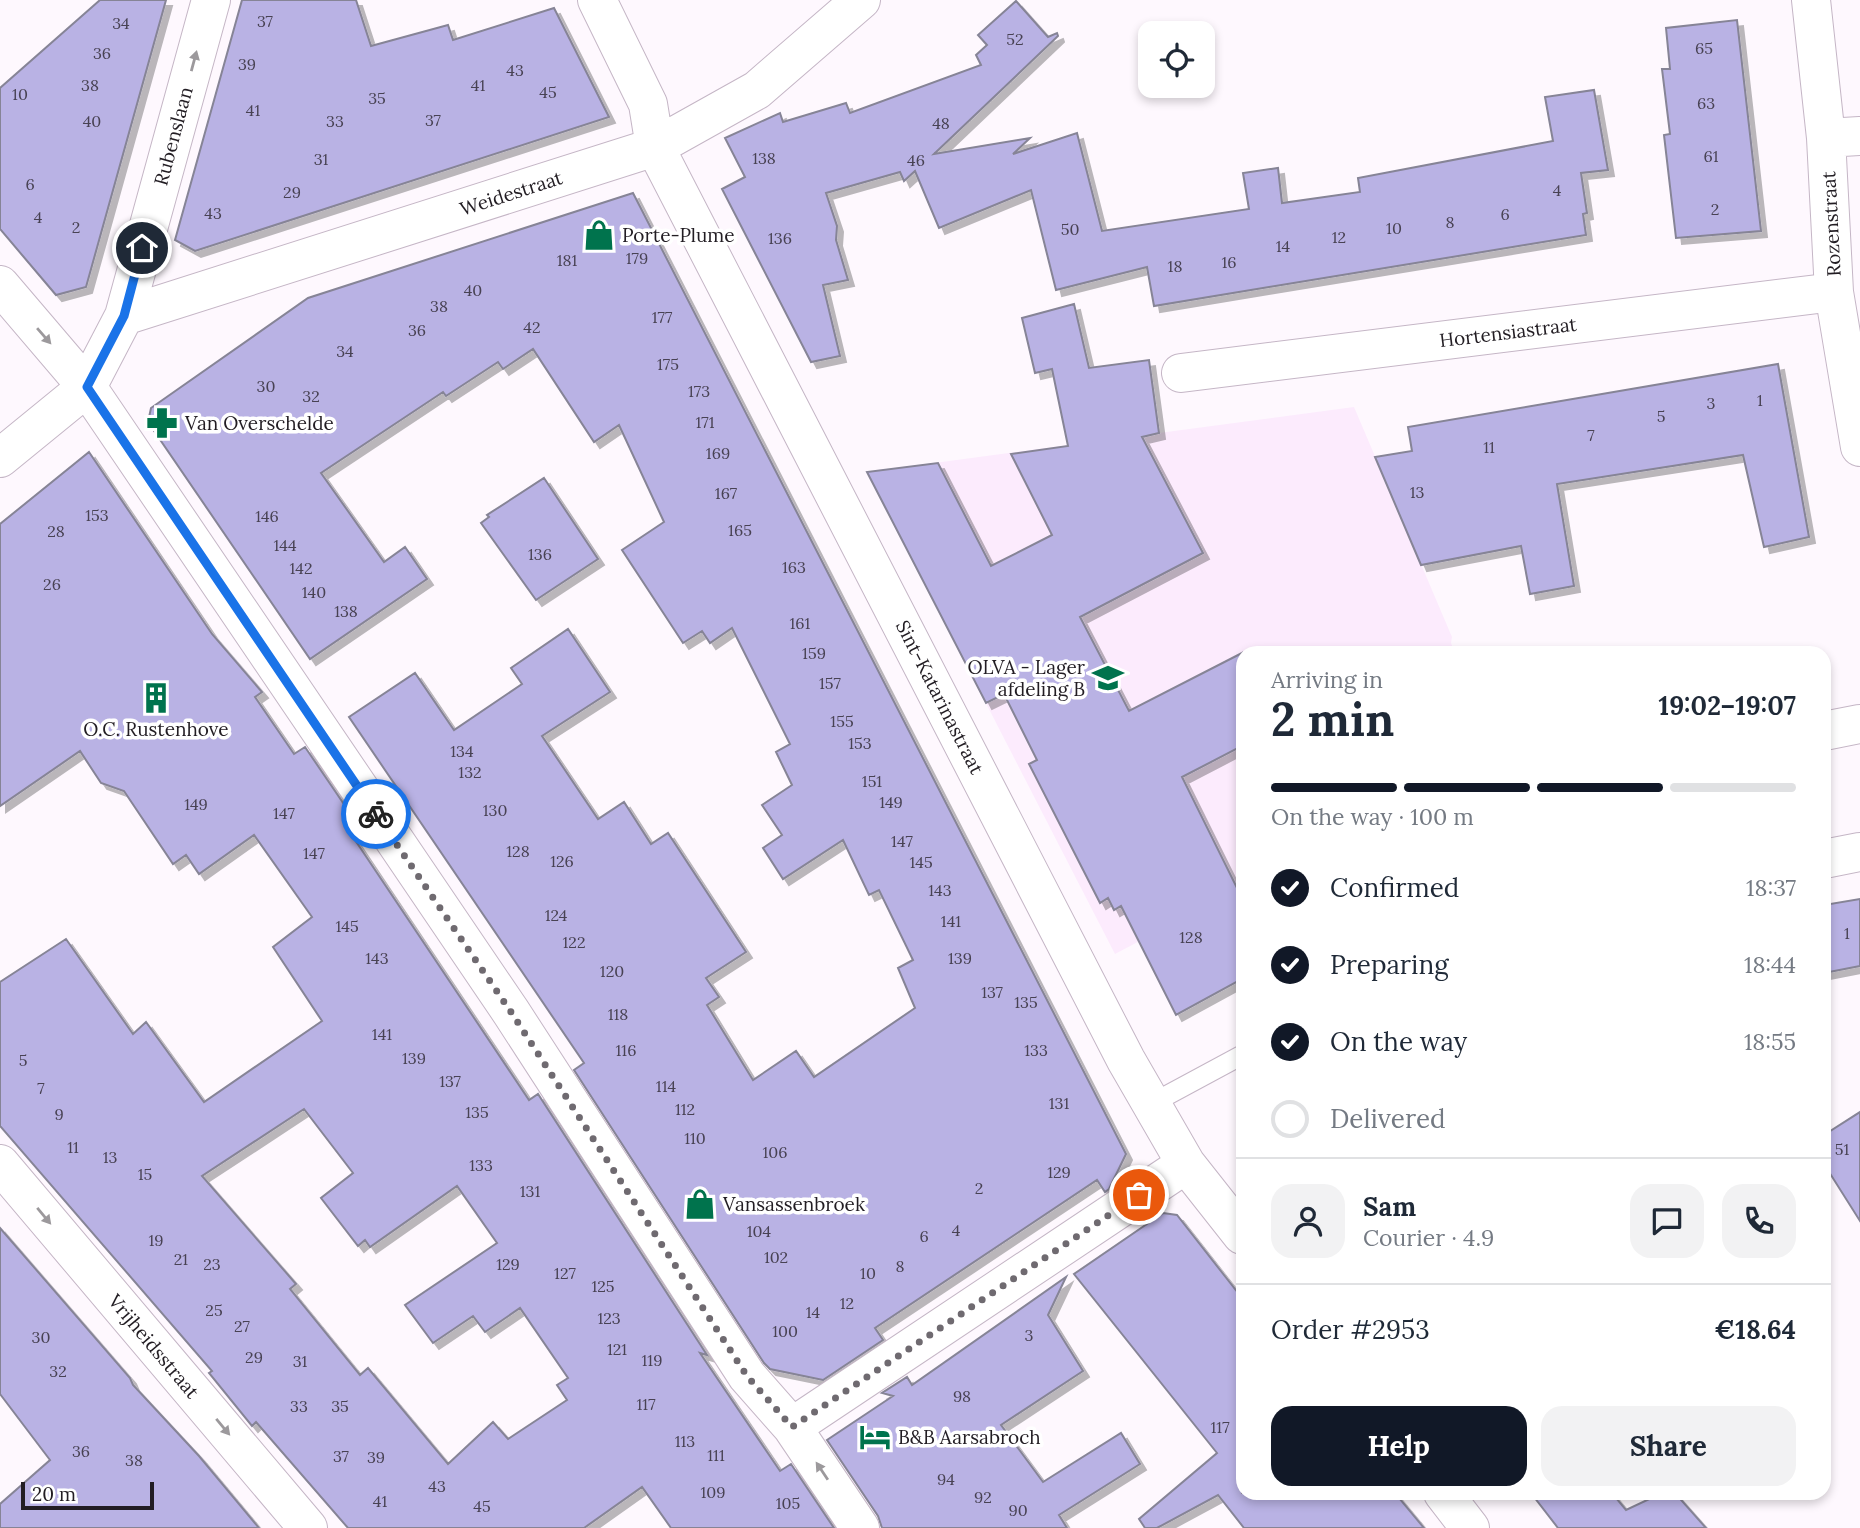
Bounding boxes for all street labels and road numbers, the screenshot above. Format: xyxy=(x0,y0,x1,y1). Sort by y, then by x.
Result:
street label: Rubenslaan xyxy=(148,84,198,188)
street label: Weidestraat xyxy=(457,165,566,221)
street label: Rozenstraat xyxy=(1816,170,1846,277)
street label: Hortensiastraat xyxy=(1438,312,1579,352)
street label: Sint-Katarinastraat xyxy=(891,616,989,779)
street label: Vrijheidsstraat xyxy=(103,1288,205,1404)

